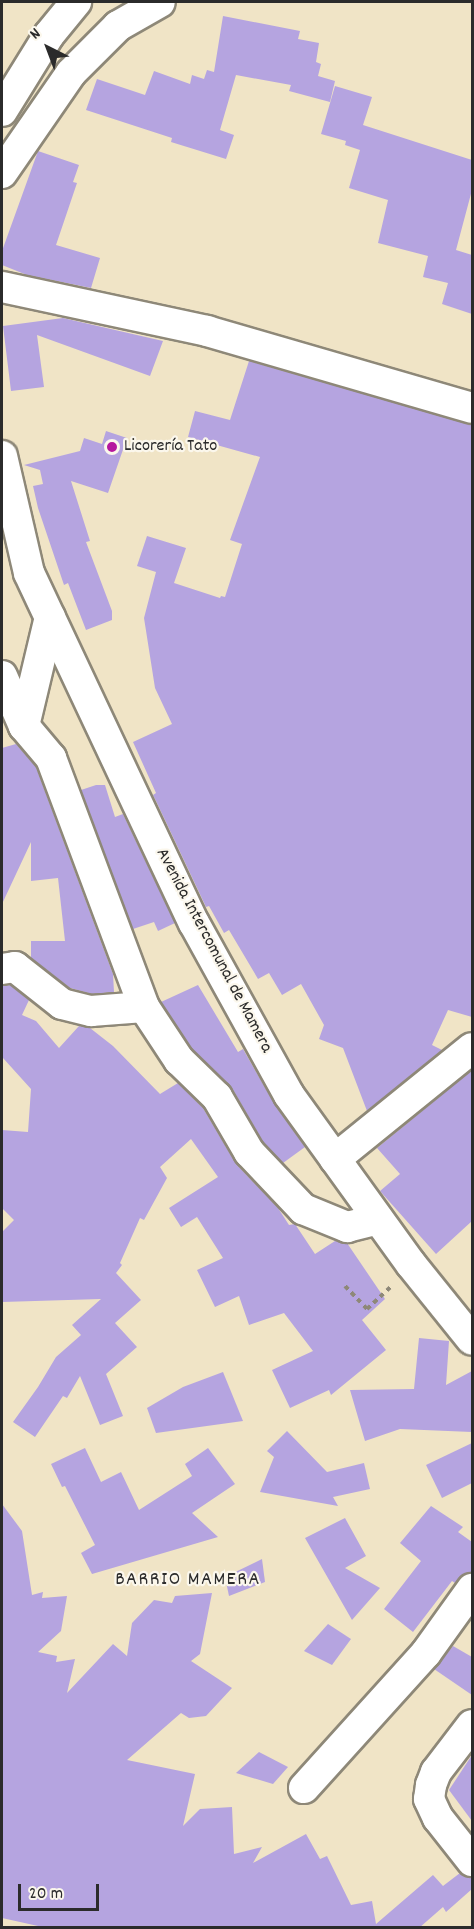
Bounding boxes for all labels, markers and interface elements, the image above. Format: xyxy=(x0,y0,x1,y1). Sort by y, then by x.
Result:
north arrow xyxy=(18,18,78,78)
text: N xyxy=(25,23,46,45)
place label: Licorería Tato xyxy=(124,436,217,458)
marker: Licorería Tato xyxy=(105,440,119,454)
street label: Avenida Intercomunal de Mamera xyxy=(150,845,276,1057)
district label: BARRIO MAMERA xyxy=(115,1568,261,1592)
scale bar xyxy=(21,1872,102,1910)
text: 20 m xyxy=(29,1882,63,1907)

